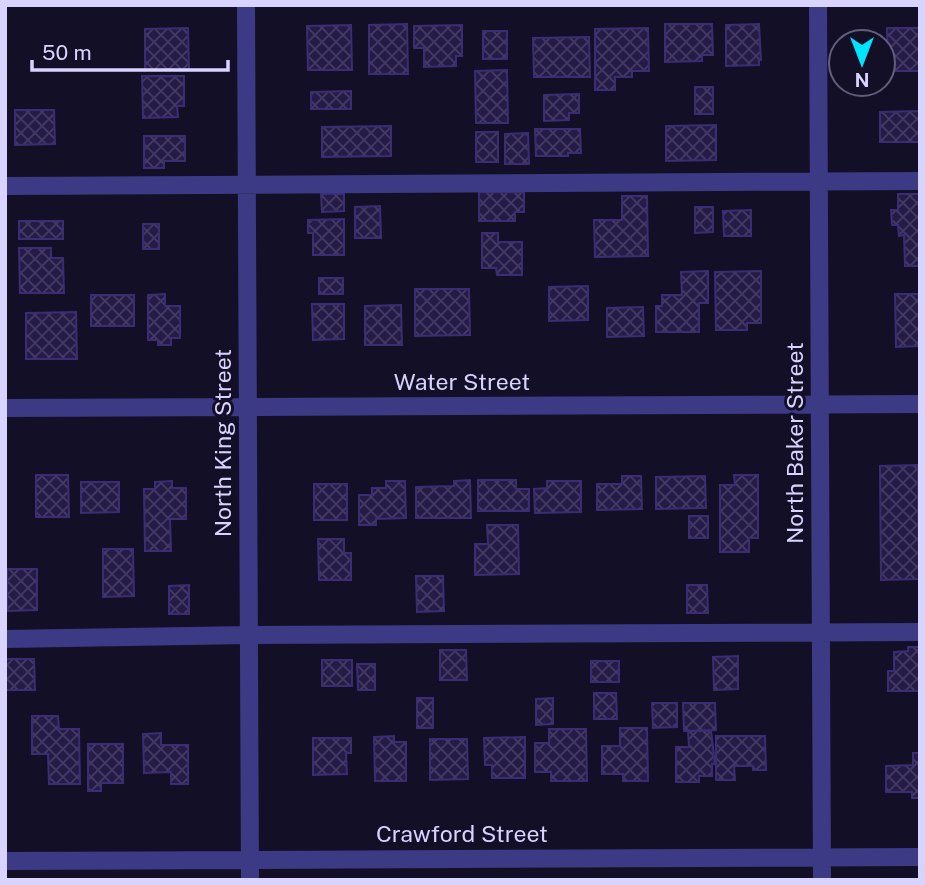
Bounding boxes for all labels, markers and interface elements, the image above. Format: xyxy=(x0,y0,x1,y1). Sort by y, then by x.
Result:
scale bar xyxy=(32,28,228,72)
north arrow xyxy=(827,28,897,98)
text: 50 m xyxy=(42,40,92,65)
text: N xyxy=(855,69,869,91)
street label: North Baker Street xyxy=(781,342,808,544)
street label: North King Street xyxy=(209,349,236,537)
street label: Water Street xyxy=(394,368,530,395)
street label: Crawford Street xyxy=(376,820,548,847)

